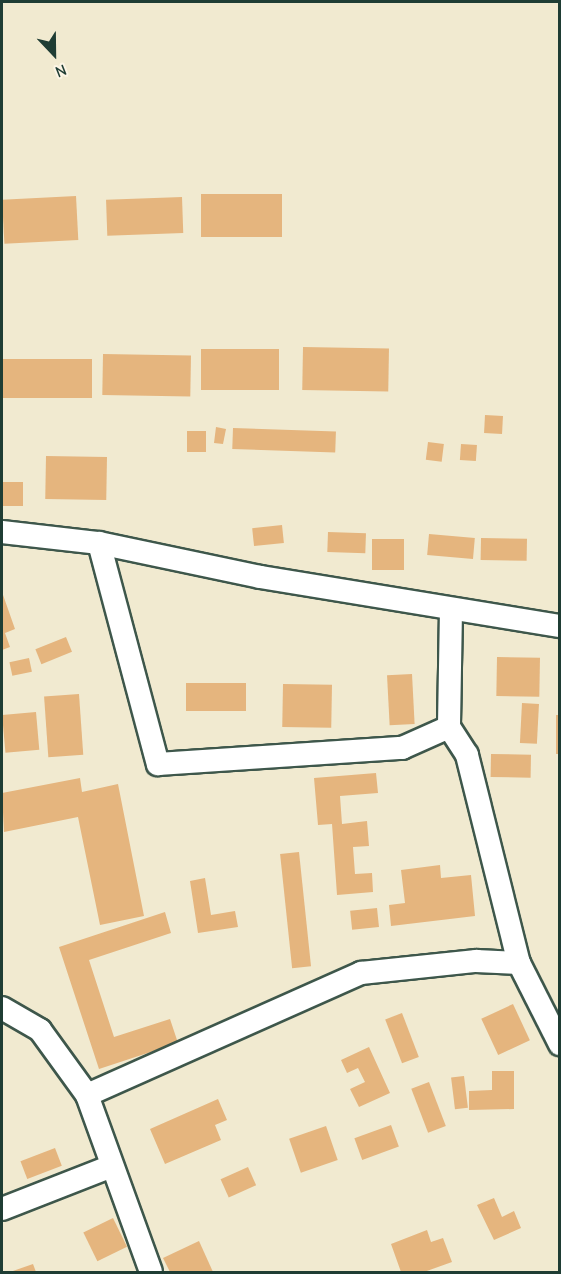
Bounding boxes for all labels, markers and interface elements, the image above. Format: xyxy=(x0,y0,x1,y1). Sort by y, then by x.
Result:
north arrow xyxy=(24,24,84,84)
text: N xyxy=(53,60,69,81)

